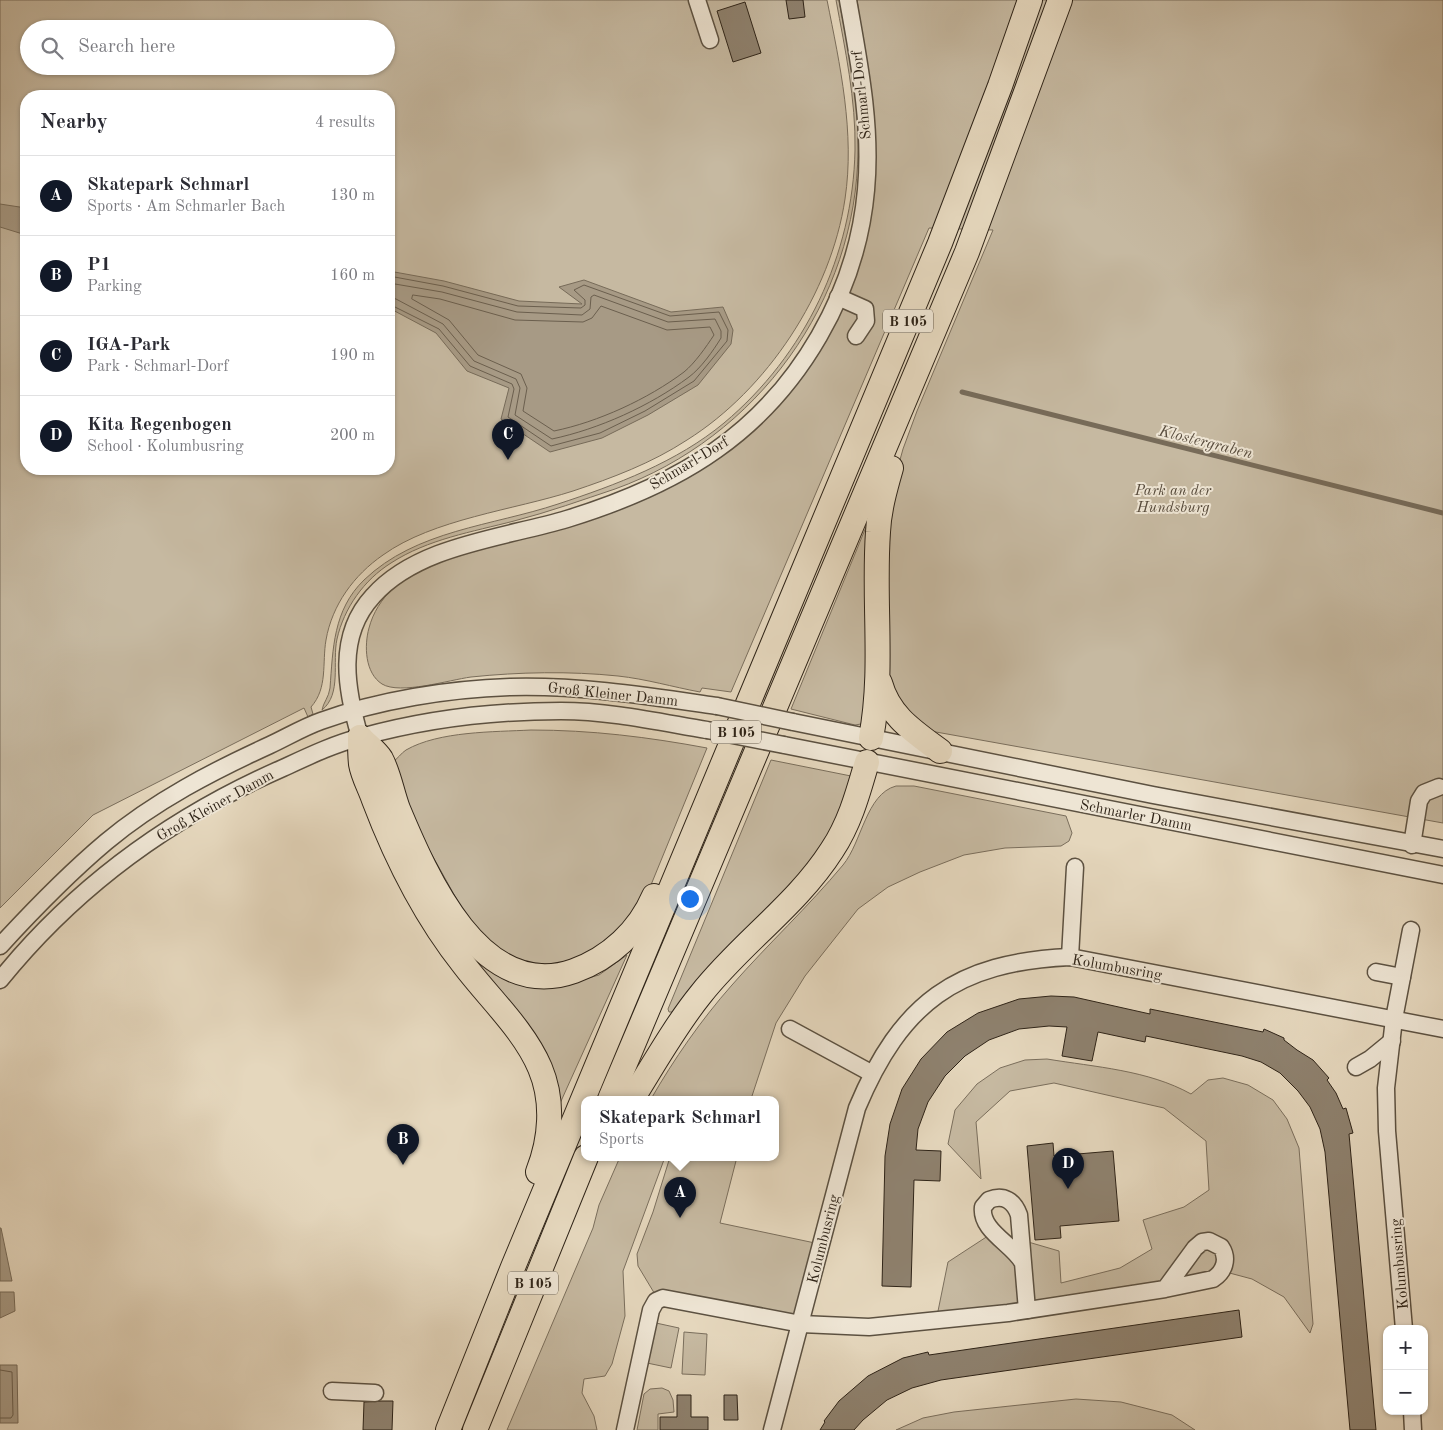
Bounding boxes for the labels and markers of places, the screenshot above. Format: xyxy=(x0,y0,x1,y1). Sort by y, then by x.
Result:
pin: C xyxy=(492,419,524,460)
pin: B xyxy=(387,1124,419,1165)
pin: D xyxy=(1052,1148,1084,1189)
pin: A xyxy=(664,1177,696,1218)

